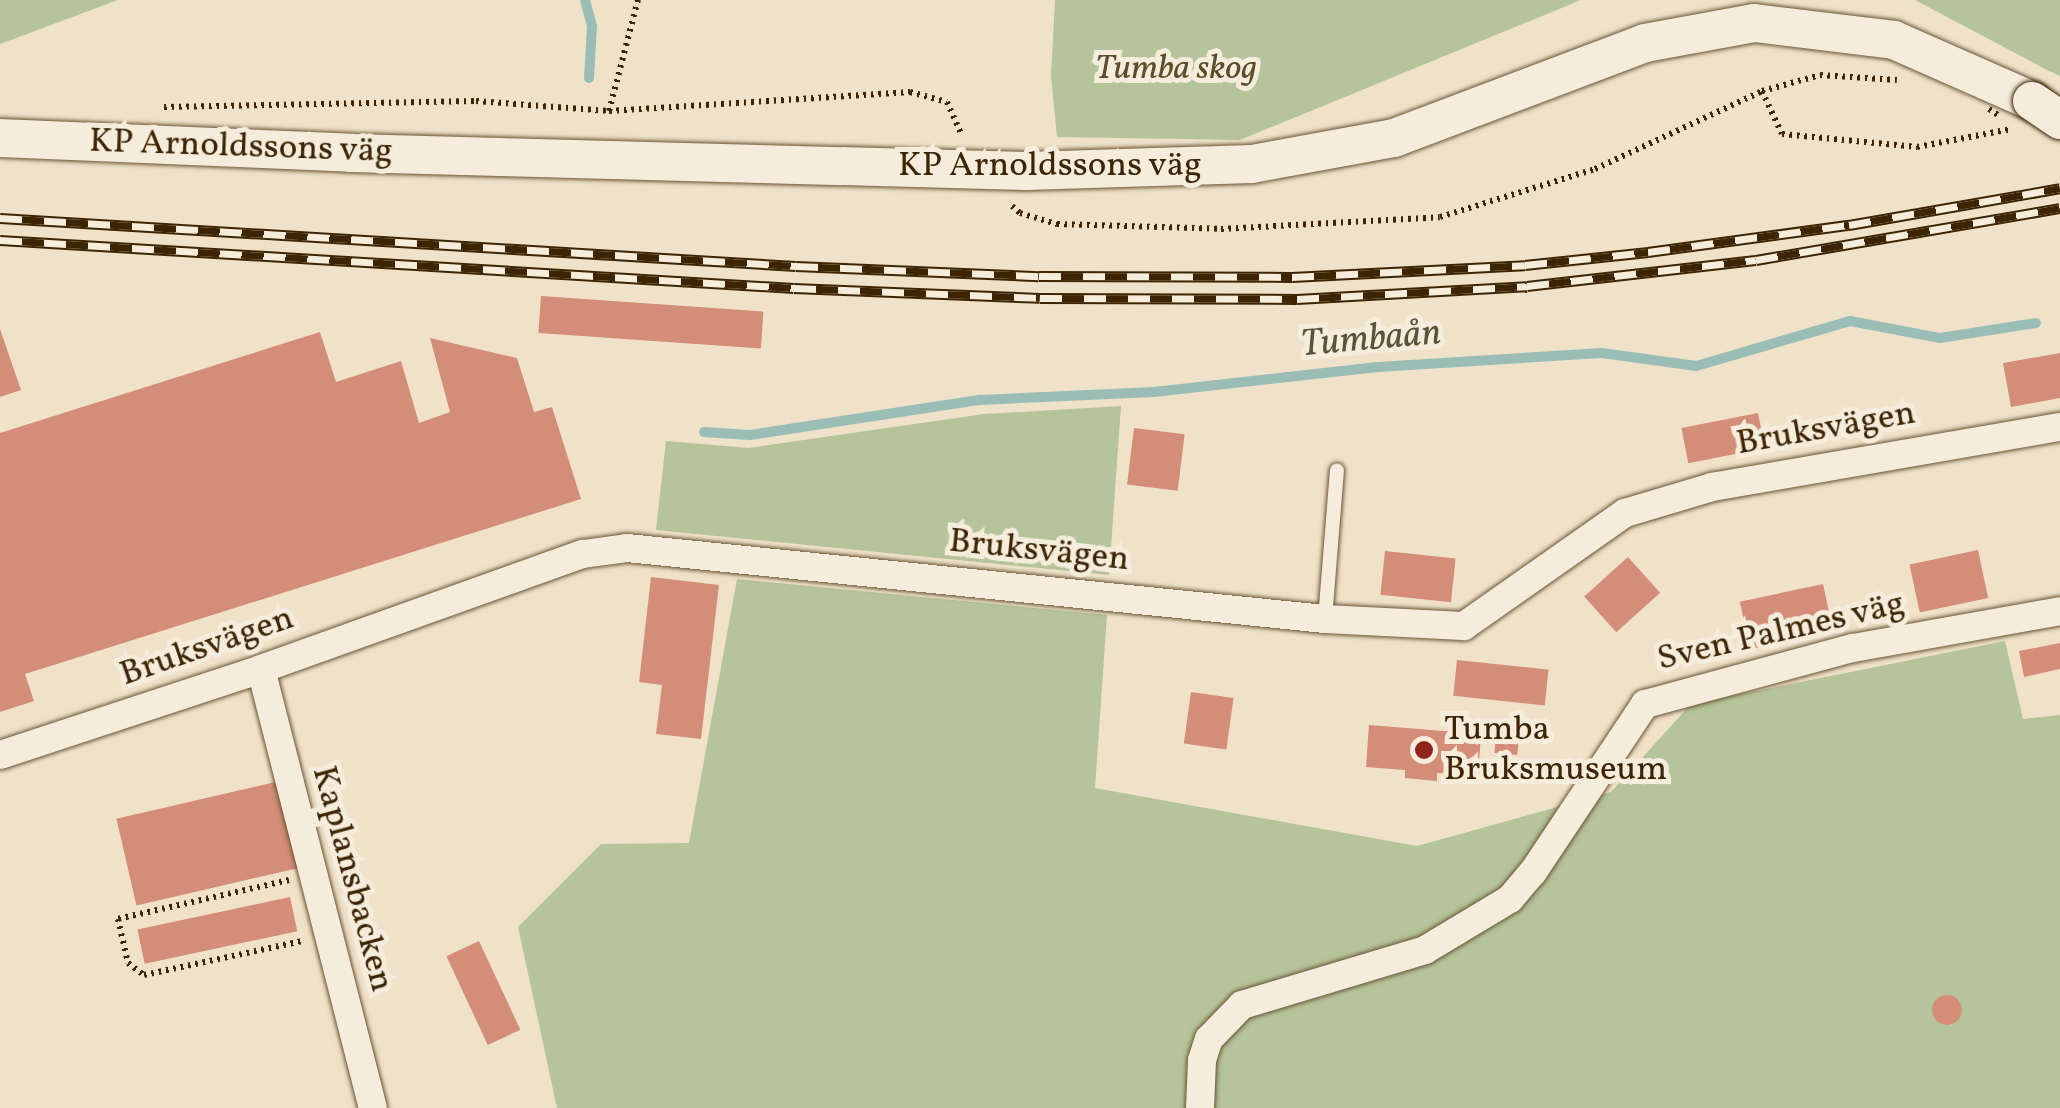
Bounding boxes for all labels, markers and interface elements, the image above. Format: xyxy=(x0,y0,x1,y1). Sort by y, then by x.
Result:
park label: Tumba skog xyxy=(1095,48,1257,90)
street label: KP Arnoldssons väg xyxy=(88,121,394,173)
street label: KP Arnoldssons väg xyxy=(898,145,1202,187)
water label: Tumbaån xyxy=(1299,311,1443,369)
street label: Bruksvägen xyxy=(1733,393,1919,465)
street label: Bruksvägen xyxy=(947,521,1131,581)
street label: Sven Palmes väg xyxy=(1653,583,1909,681)
street label: Bruksvägen xyxy=(115,598,299,696)
place label: Tumba Bruksmuseum xyxy=(1444,709,1667,791)
marker: Tumba Bruksmuseum xyxy=(1413,739,1435,761)
street label: Kaplansbacken xyxy=(302,762,402,996)

